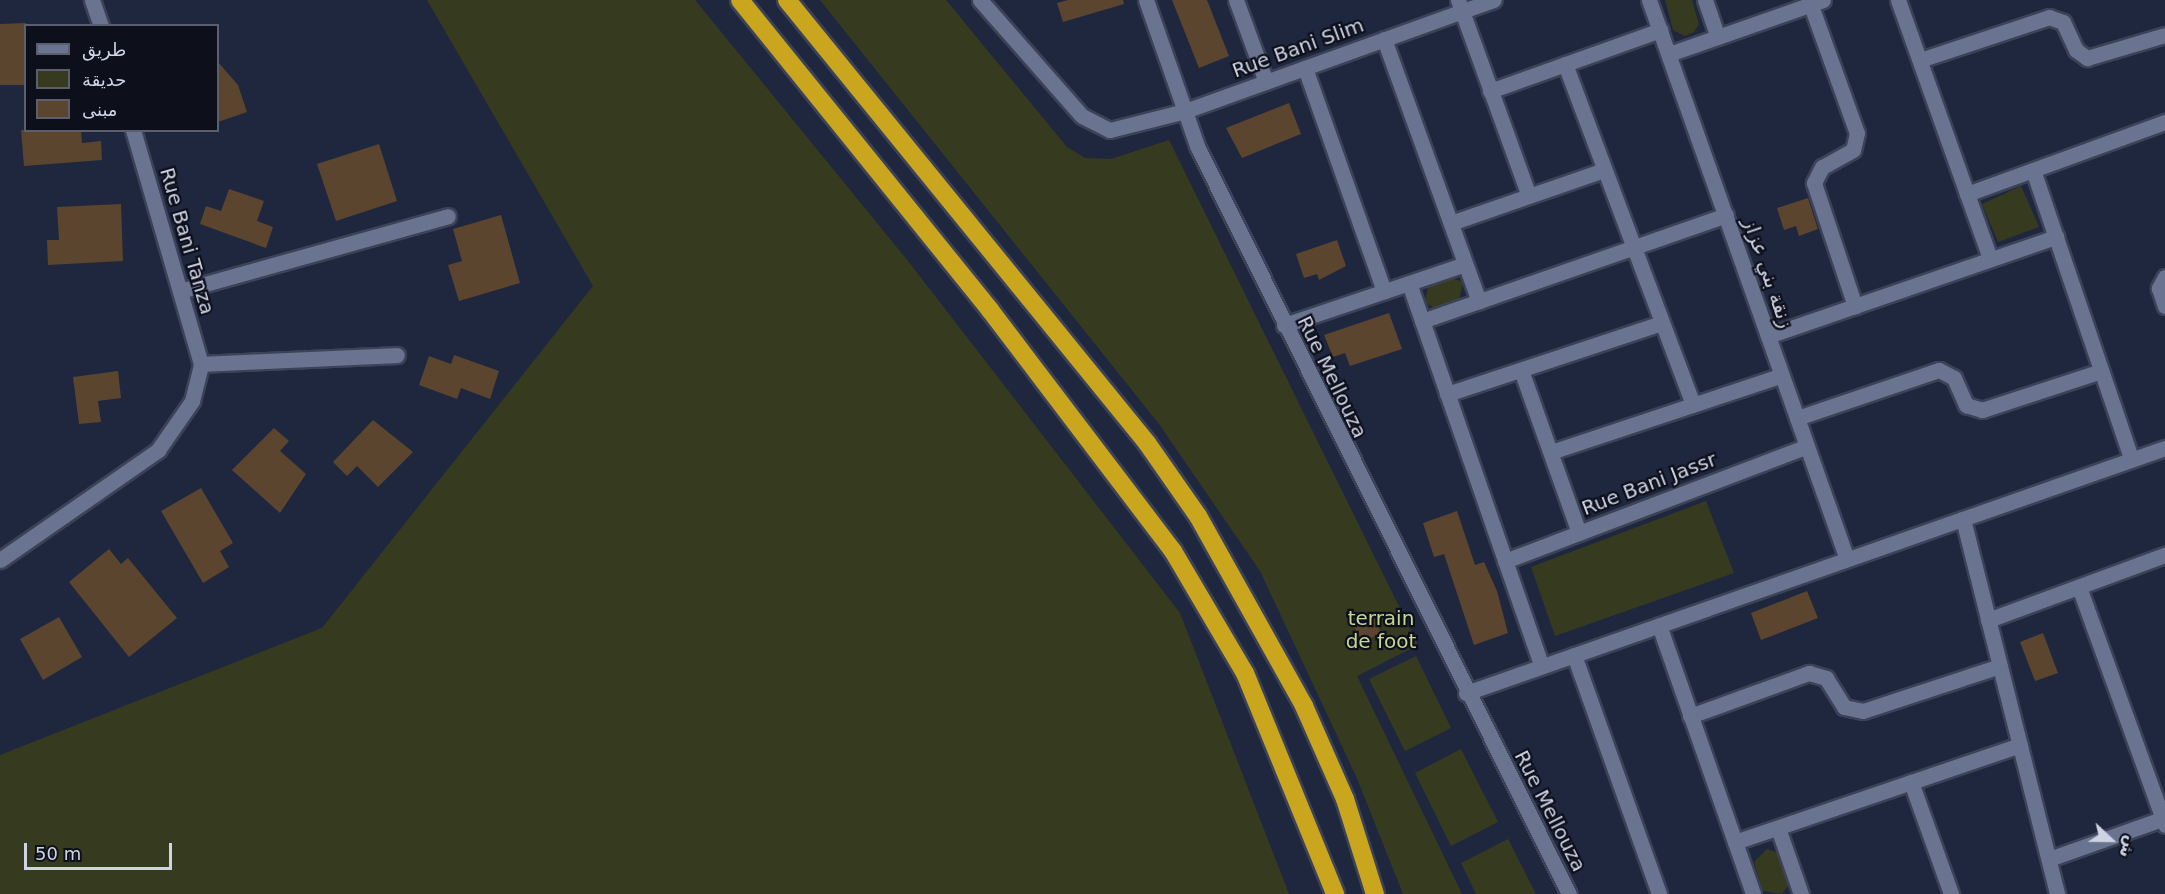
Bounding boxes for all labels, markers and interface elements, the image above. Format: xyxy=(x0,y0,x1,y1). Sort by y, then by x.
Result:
street label: Rue Bani Slim xyxy=(1229,13,1367,83)
legend xyxy=(24,24,219,132)
text: طريق xyxy=(82,39,126,60)
text: حديقة xyxy=(82,69,126,90)
text: مبنى xyxy=(82,99,118,120)
street label: Rue Bani Tanza xyxy=(155,165,219,317)
street label: زنقة بني عزاز xyxy=(1738,215,1798,331)
street label: Rue Mellouza xyxy=(1292,312,1372,442)
street label: Rue Bani Jassr xyxy=(1578,447,1720,521)
park label: terrain de foot xyxy=(1346,606,1416,653)
street label: Rue Mellouza xyxy=(1509,746,1591,876)
north arrow xyxy=(2081,810,2141,870)
scale bar xyxy=(27,831,176,869)
text: ش xyxy=(2115,833,2141,861)
text: 50 m xyxy=(35,843,81,864)

